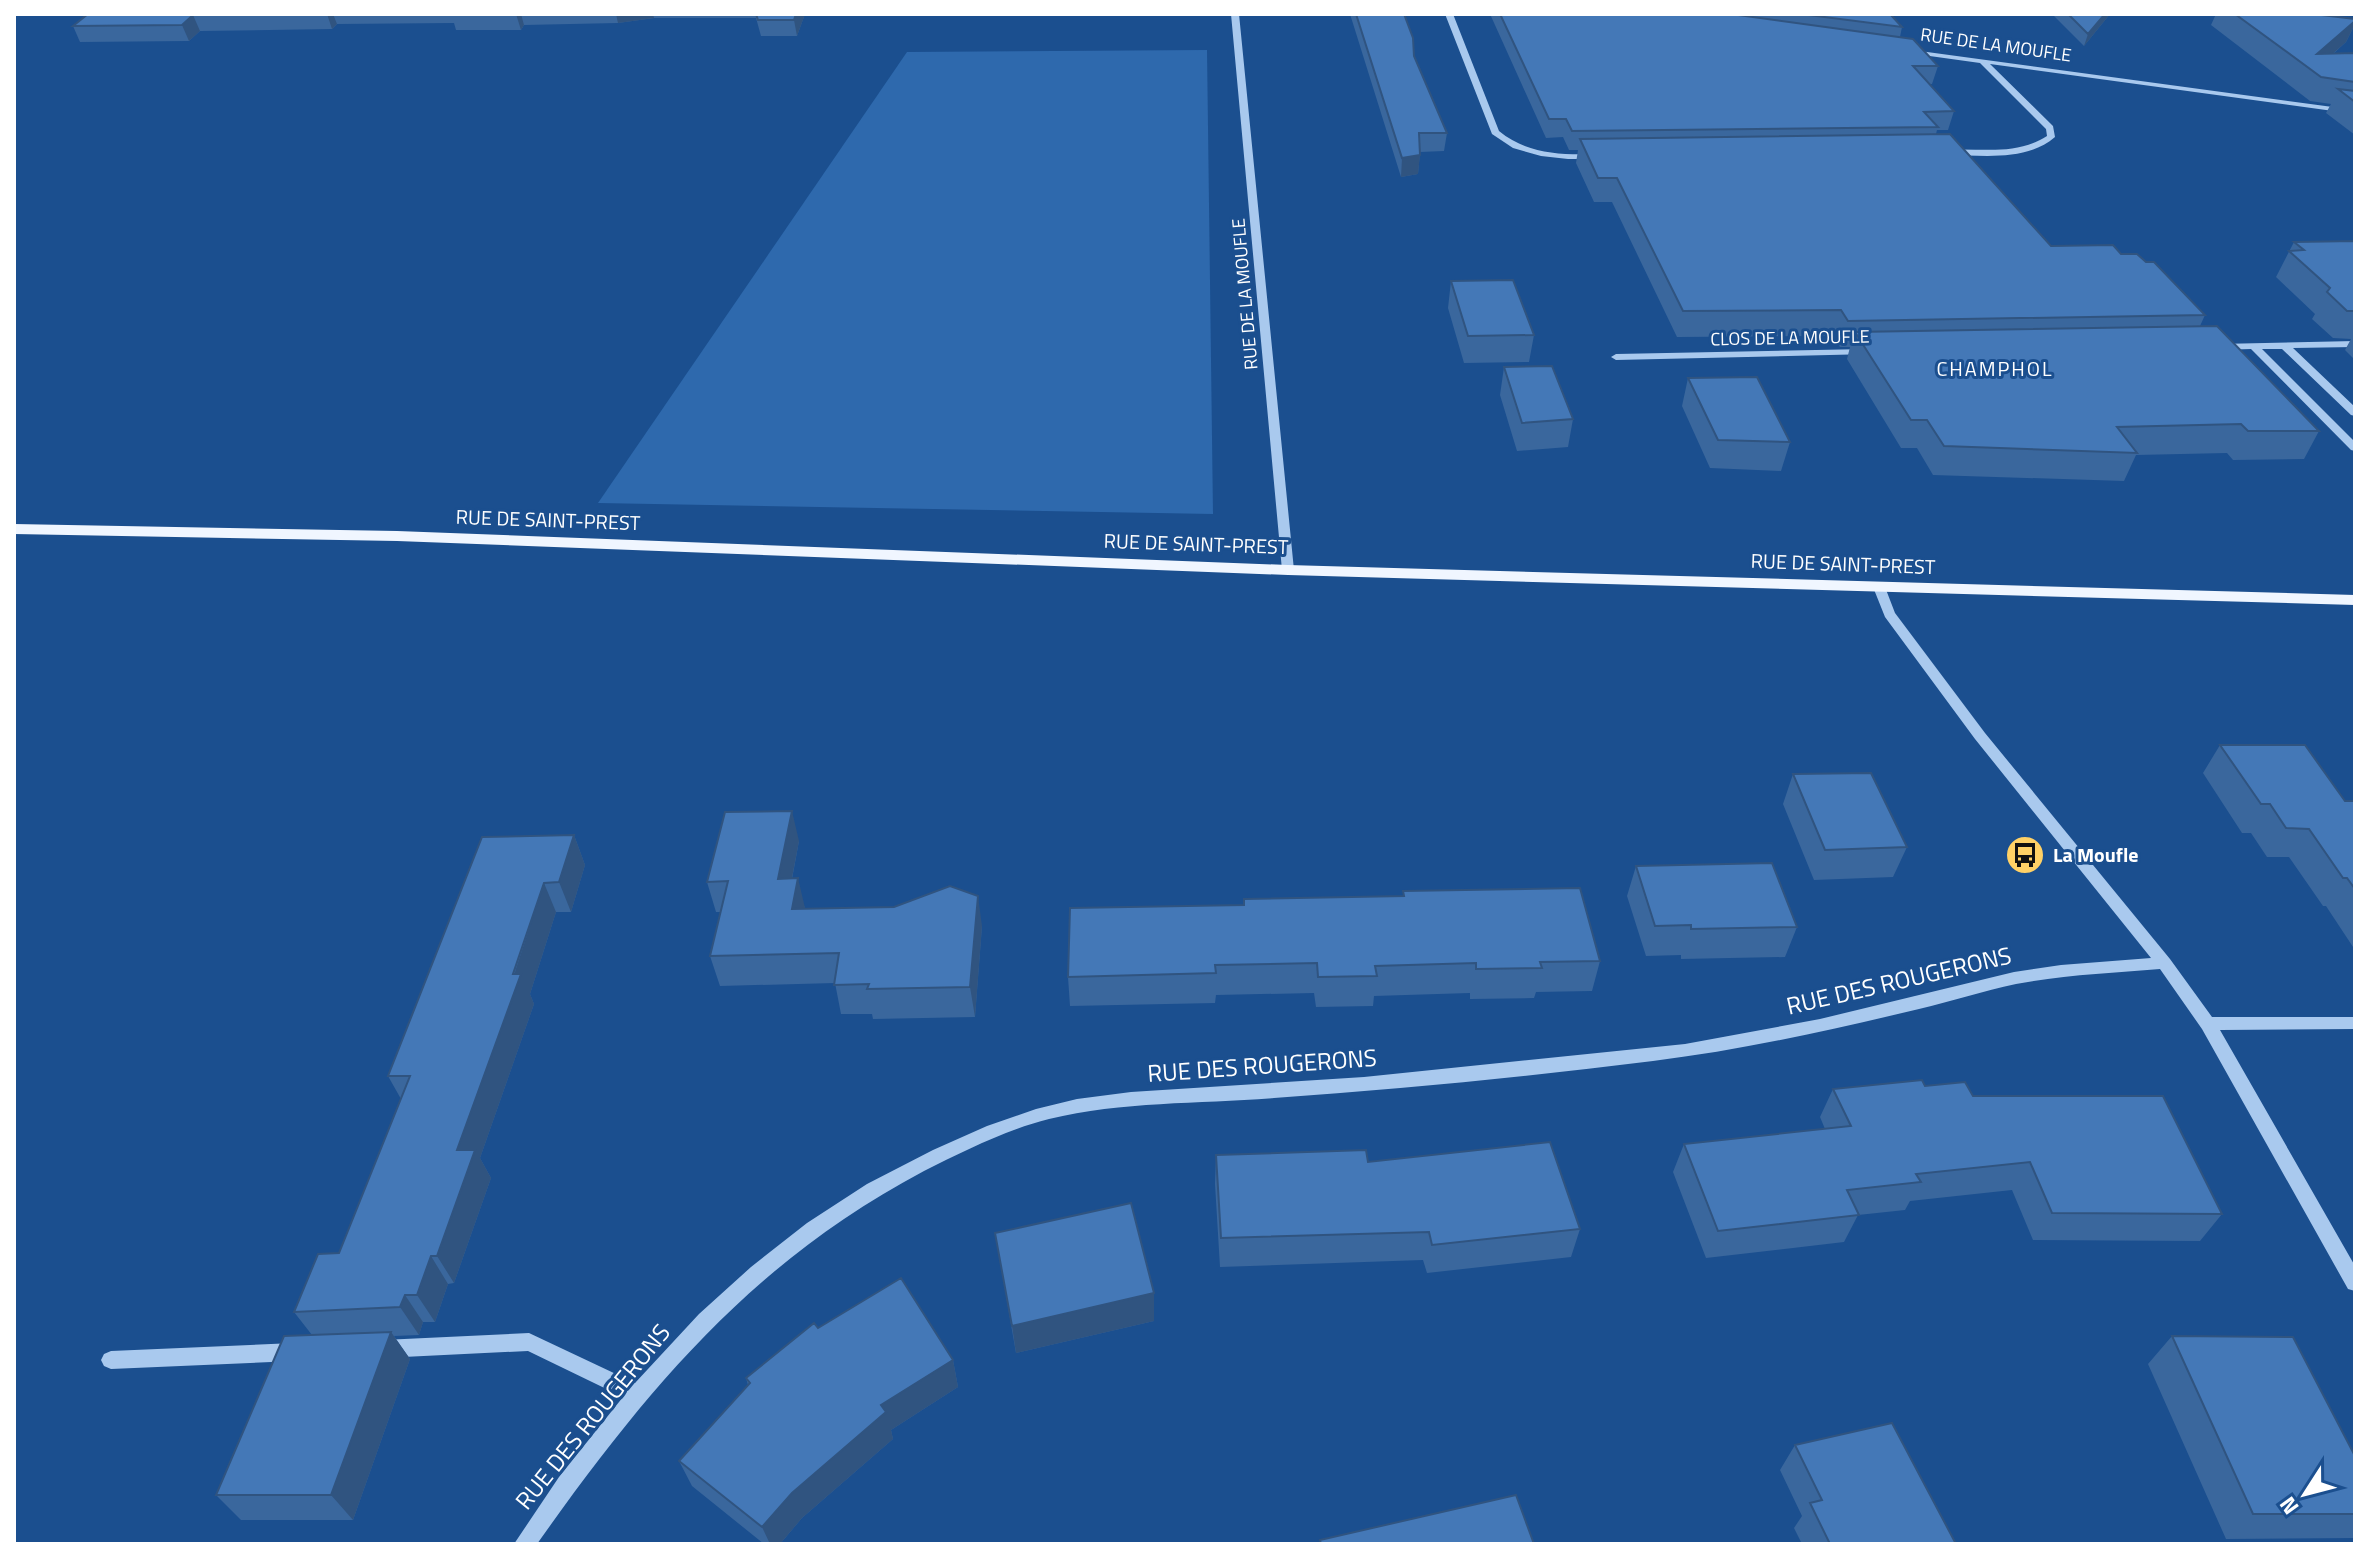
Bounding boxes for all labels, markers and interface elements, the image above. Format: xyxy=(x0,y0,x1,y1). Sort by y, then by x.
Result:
street label: RUE DE LA MOUFLE xyxy=(1919,21,2073,68)
street label: RUE DE LA MOUFLE xyxy=(1224,217,1265,371)
street label: CLOS DE LA MOUFLE xyxy=(1710,323,1870,352)
district label: CHAMPHOL xyxy=(1936,353,2054,384)
street label: RUE DE SAINT-PREST xyxy=(455,501,641,538)
street label: RUE DE SAINT-PREST xyxy=(1103,525,1289,562)
street label: RUE DE SAINT-PREST xyxy=(1750,545,1936,582)
bus stop icon: La Moufle xyxy=(2004,834,2046,876)
place label: La Moufle xyxy=(2053,839,2139,870)
street label: RUE DES ROUGERONS xyxy=(1783,937,2015,1023)
street label: RUE DES ROUGERONS xyxy=(1146,1039,1378,1091)
street label: RUE DES ROUGERONS xyxy=(506,1316,679,1517)
north arrow xyxy=(2265,1454,2345,1534)
text: N xyxy=(2271,1490,2307,1522)

